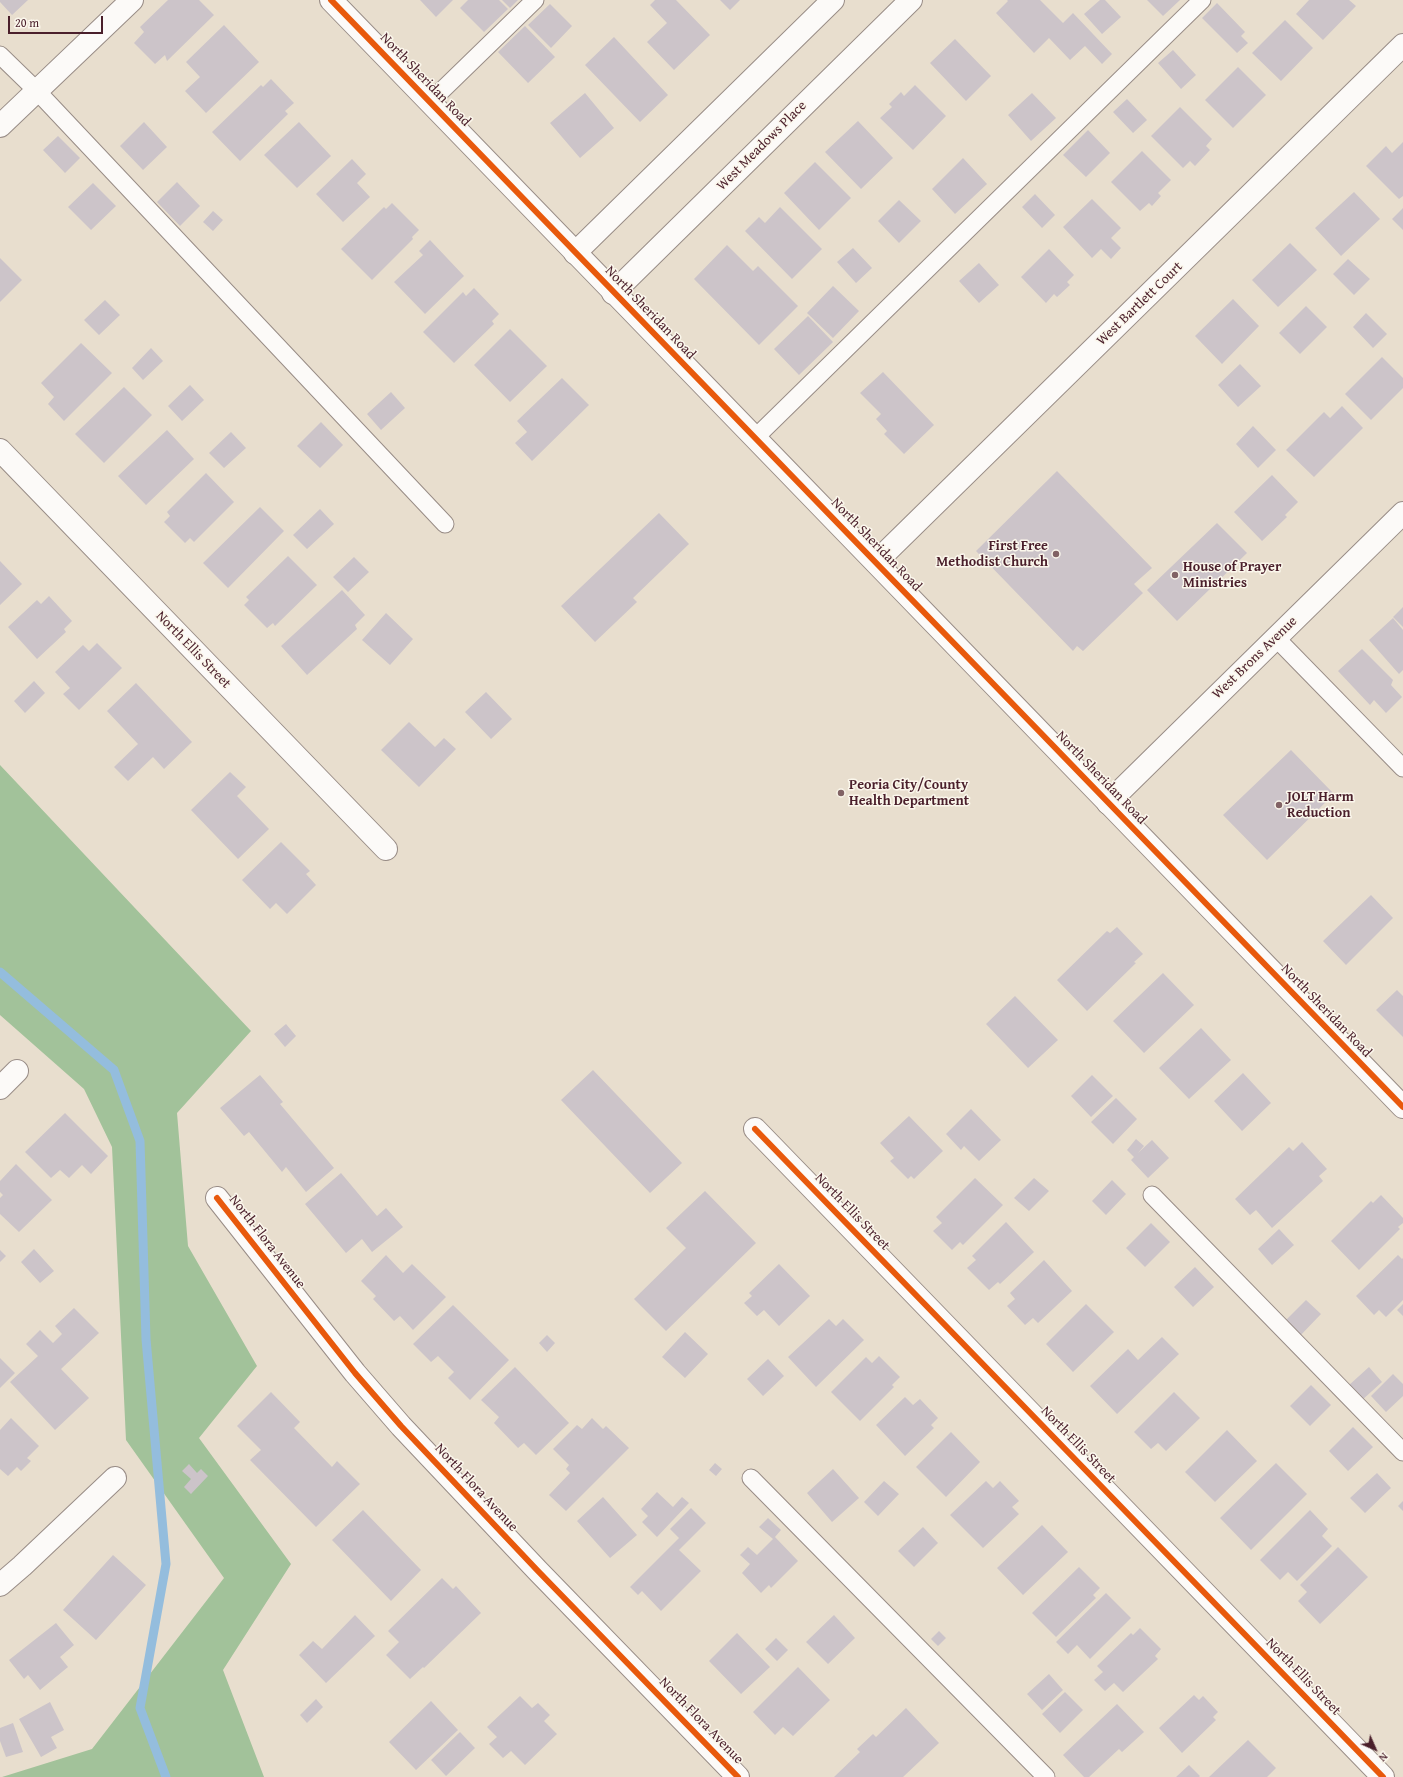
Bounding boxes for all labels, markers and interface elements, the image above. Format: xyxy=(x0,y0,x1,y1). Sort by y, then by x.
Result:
scale bar xyxy=(10,8,105,34)
text: 20 m xyxy=(15,14,39,31)
street label: North Sheridan Road xyxy=(376,30,474,130)
street label: West Meadows Place xyxy=(714,98,810,194)
street label: West Bartlett Court xyxy=(1093,259,1187,349)
street label: North Sheridan Road xyxy=(601,263,699,363)
street label: North Sheridan Road xyxy=(827,495,925,595)
place label: First Free Methodist Church xyxy=(936,538,1048,570)
marker: First Free Methodist Church xyxy=(1051,549,1061,559)
place label: House of Prayer Ministries xyxy=(1183,559,1281,592)
marker: House of Prayer Ministries xyxy=(1170,570,1180,580)
street label: North Ellis Street xyxy=(152,608,234,692)
street label: West Brons Avenue xyxy=(1209,613,1301,703)
street label: North Sheridan Road xyxy=(1052,728,1150,828)
place label: Peoria City/County Health Department xyxy=(849,777,969,810)
marker: Peoria City/County Health Department xyxy=(836,788,846,798)
place label: JOLT Harm Reduction xyxy=(1287,789,1354,822)
marker: JOLT Harm Reduction xyxy=(1274,800,1284,810)
street label: North Sheridan Road xyxy=(1277,961,1375,1061)
street label: North Ellis Street xyxy=(811,1170,893,1254)
street label: North Flora Avenue xyxy=(225,1192,309,1292)
street label: North Ellis Street xyxy=(1037,1403,1119,1487)
street label: North Flora Avenue xyxy=(431,1441,521,1535)
street label: North Ellis Street xyxy=(1262,1635,1344,1719)
street label: North Flora Avenue xyxy=(655,1674,747,1768)
north arrow xyxy=(1355,1729,1395,1769)
text: N xyxy=(1375,1749,1392,1766)

